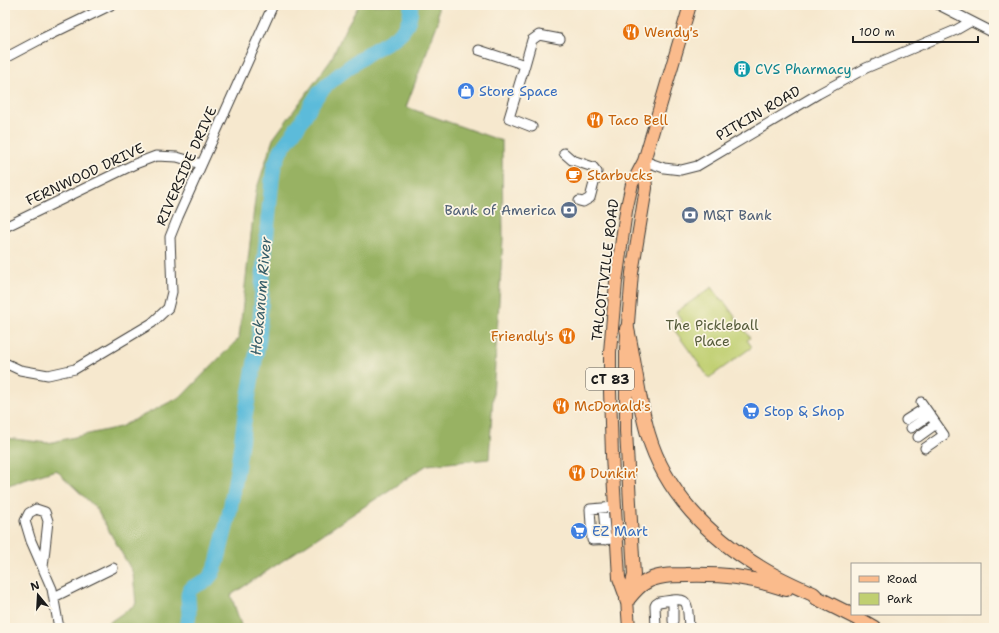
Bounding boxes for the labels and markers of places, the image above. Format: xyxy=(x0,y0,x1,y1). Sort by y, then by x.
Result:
restaurant icon: Wendy's xyxy=(621,22,641,42)
place label: Wendy's xyxy=(644,23,699,41)
building icon: CVS Pharmacy xyxy=(732,59,752,79)
place label: CVS Pharmacy xyxy=(755,60,852,78)
shop icon: Store Space xyxy=(456,81,476,101)
place label: Store Space xyxy=(479,82,558,100)
restaurant icon: Taco Bell xyxy=(585,110,605,130)
place label: Taco Bell xyxy=(608,111,669,129)
cafe icon: Starbucks xyxy=(564,165,584,185)
place label: Starbucks xyxy=(587,166,653,184)
bank icon: Bank of America xyxy=(559,200,579,220)
place label: Bank of America xyxy=(444,201,556,219)
bank icon: M&T Bank xyxy=(680,205,700,225)
place label: M&T Bank xyxy=(703,206,772,224)
restaurant icon: Friendly's xyxy=(557,326,577,346)
place label: Friendly's xyxy=(491,327,554,345)
restaurant icon: McDonald's xyxy=(551,396,571,416)
place label: McDonald's xyxy=(574,397,651,415)
supermarket icon: Stop & Shop xyxy=(741,401,761,421)
place label: Stop & Shop xyxy=(764,402,845,420)
restaurant icon: Dunkin' xyxy=(567,463,587,483)
place label: Dunkin' xyxy=(590,464,639,482)
supermarket icon: EZ Mart xyxy=(569,521,589,541)
place label: EZ Mart xyxy=(592,522,648,540)

